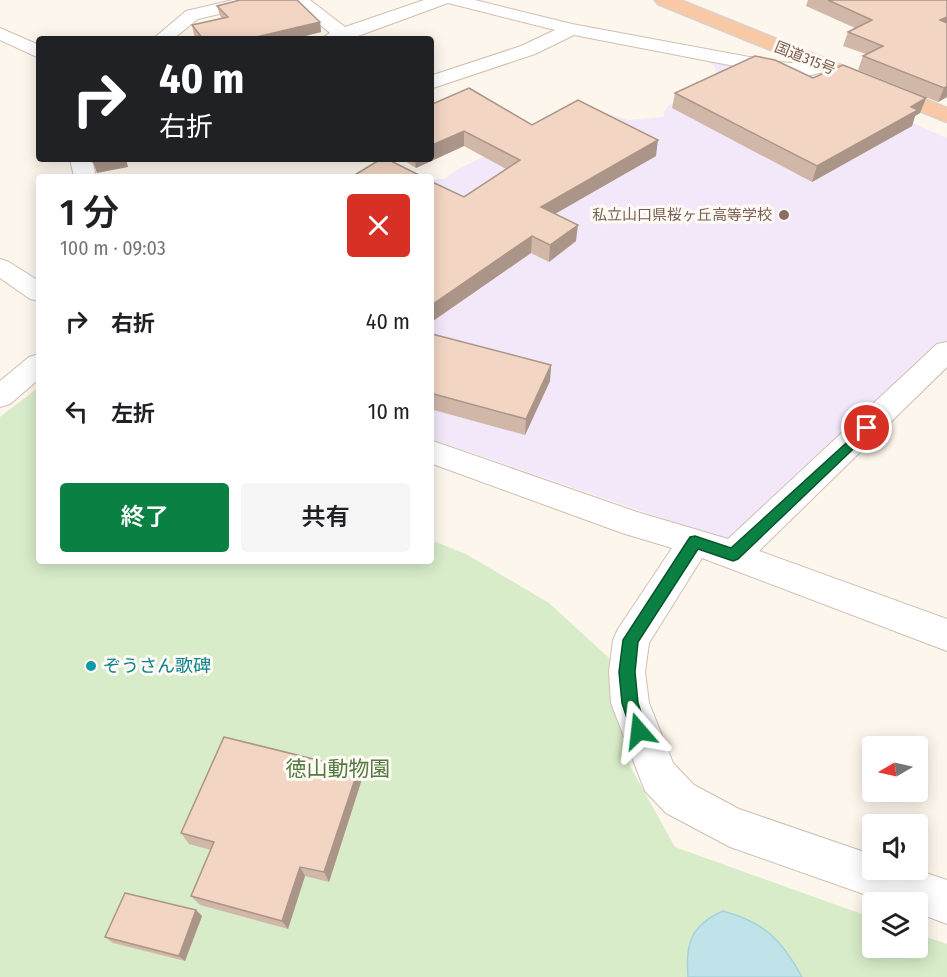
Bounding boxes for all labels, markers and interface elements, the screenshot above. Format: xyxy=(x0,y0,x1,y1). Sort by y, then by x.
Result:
street label: 国道315号 xyxy=(772,38,838,78)
text: 40 m xyxy=(159,54,244,104)
icon: right xyxy=(60,60,138,138)
text: 右折 xyxy=(159,111,213,143)
text: 1 分 xyxy=(60,191,119,235)
button: close xyxy=(347,194,410,257)
place label: 私立山口県桜ヶ丘高等学校 xyxy=(592,206,772,224)
marker: 私立山口県桜ヶ丘高等学校 xyxy=(777,208,791,222)
text: 100 m · 09:03 xyxy=(60,236,166,260)
icon: right xyxy=(60,305,93,338)
text: 40 m xyxy=(366,308,410,335)
text: 右折 xyxy=(111,310,155,337)
icon: left xyxy=(60,395,93,428)
text: 10 m xyxy=(368,398,410,425)
text: 左折 xyxy=(111,400,155,427)
pin xyxy=(841,402,892,453)
icon: arrive xyxy=(850,411,883,444)
button: 終了 xyxy=(60,483,229,552)
button: 共有 xyxy=(241,483,410,552)
place label: ぞうさん歌碑 xyxy=(103,655,211,677)
marker: ぞうさん歌碑 xyxy=(84,659,98,673)
position arrow xyxy=(607,699,671,763)
north arrow xyxy=(862,736,928,802)
map controls xyxy=(862,736,928,958)
park label: 徳山動物園 xyxy=(286,756,391,782)
button: sound xyxy=(862,814,928,880)
button: layers xyxy=(862,892,928,958)

